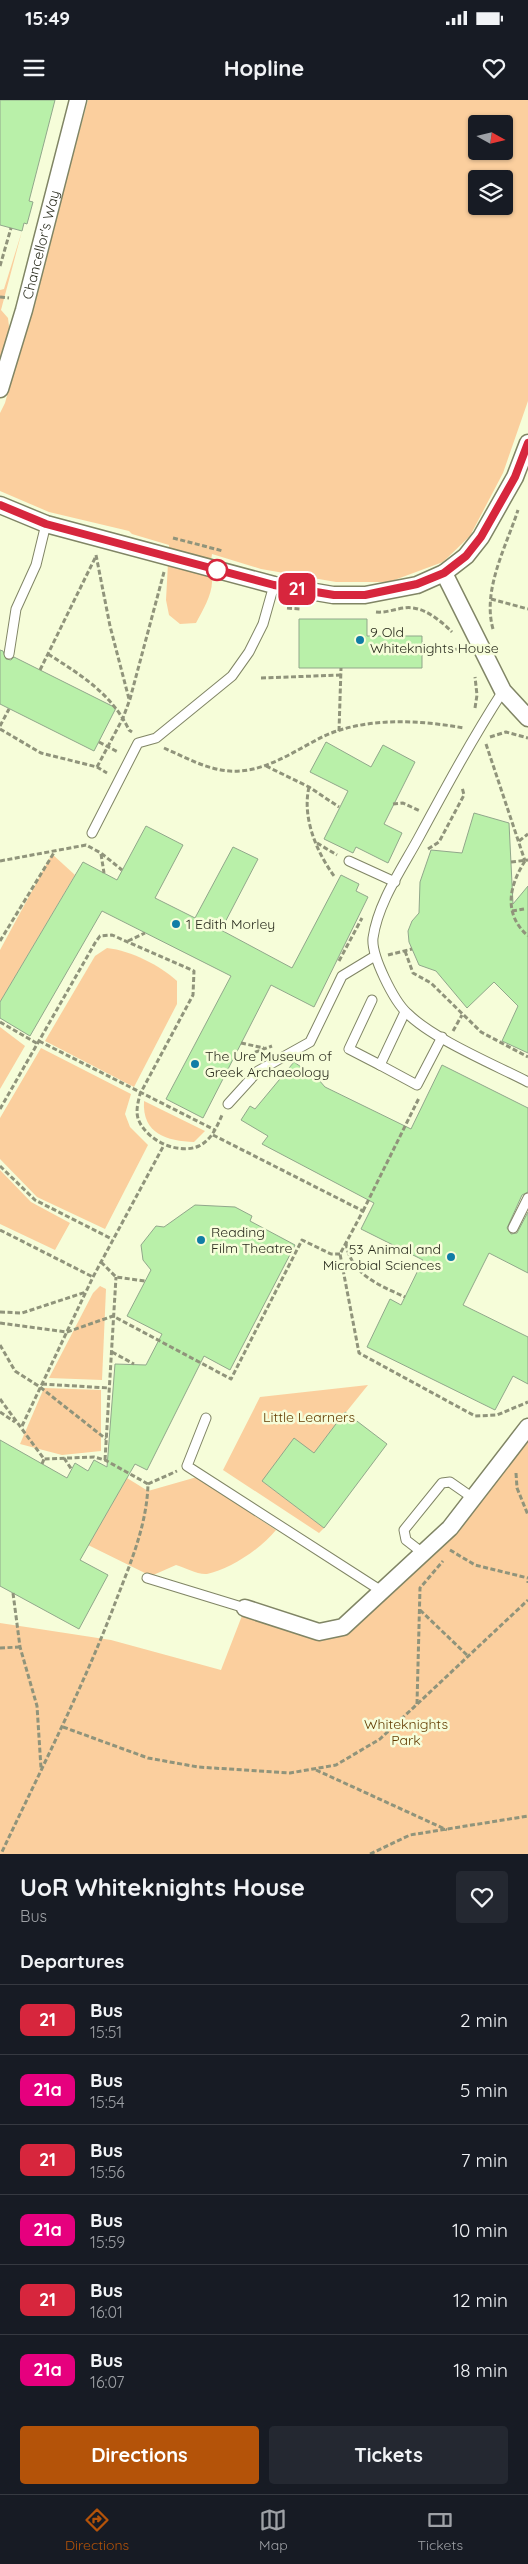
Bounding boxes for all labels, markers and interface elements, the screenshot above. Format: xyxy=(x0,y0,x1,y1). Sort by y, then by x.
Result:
text: 15:49 xyxy=(25,6,70,30)
icon: menu xyxy=(20,54,48,82)
text: Hopline xyxy=(224,54,304,82)
icon: heart xyxy=(480,54,508,82)
north arrow xyxy=(468,115,512,160)
map controls xyxy=(468,115,513,215)
button: layers xyxy=(468,170,513,215)
street label: Chancellor's Way xyxy=(18,188,63,301)
unlabelled marker xyxy=(206,559,228,581)
line badge: 21 xyxy=(274,573,320,605)
text: 21 xyxy=(288,577,306,600)
place label: 9 Old Whiteknights House xyxy=(370,623,499,657)
marker: 9 Old Whiteknights House xyxy=(354,634,366,646)
place label: 1 Edith Morley xyxy=(186,915,275,933)
marker: 1 Edith Morley xyxy=(170,918,182,930)
place label: The Ure Museum of Greek Archaeology xyxy=(205,1047,332,1081)
marker: The Ure Museum of Greek Archaeology xyxy=(189,1058,201,1070)
place label: Reading Film Theatre xyxy=(211,1223,292,1257)
marker: Reading Film Theatre xyxy=(195,1234,207,1246)
place label: 53 Animal and Microbial Sciences xyxy=(323,1240,441,1274)
marker: 53 Animal and Microbial Sciences xyxy=(445,1251,457,1263)
park label: Little Learners xyxy=(263,1408,355,1426)
park label: Whiteknights Park xyxy=(364,1715,448,1749)
button: heart xyxy=(456,1871,508,1923)
text: UoR Whiteknights House xyxy=(20,1872,305,1902)
text: Bus xyxy=(20,1906,47,1926)
text: Departures xyxy=(20,1949,124,1973)
text: Bus xyxy=(90,1998,123,2022)
text: 21 xyxy=(39,2008,56,2031)
text: 2 min xyxy=(460,2008,508,2032)
text: 15:51 xyxy=(90,2022,122,2042)
text: Bus xyxy=(90,2068,123,2092)
text: 21a xyxy=(33,2078,62,2101)
text: 5 min xyxy=(460,2078,508,2102)
text: 15:54 xyxy=(90,2092,125,2112)
text: Bus xyxy=(90,2138,123,2162)
text: 21 xyxy=(39,2148,56,2171)
text: 7 min xyxy=(461,2148,508,2172)
text: 15:56 xyxy=(90,2162,125,2182)
text: Bus xyxy=(90,2208,123,2232)
text: 21a xyxy=(33,2218,62,2241)
text: 10 min xyxy=(452,2218,508,2242)
text: 15:59 xyxy=(90,2232,125,2252)
text: Bus xyxy=(90,2278,123,2302)
text: 21 xyxy=(39,2288,56,2311)
text: 12 min xyxy=(453,2288,508,2312)
text: 16:01 xyxy=(90,2302,123,2322)
text: Bus xyxy=(90,2348,123,2372)
text: 21a xyxy=(33,2358,62,2381)
text: 18 min xyxy=(453,2358,508,2382)
text: 16:07 xyxy=(90,2372,124,2392)
button: Directions xyxy=(20,2426,259,2484)
button: Tickets xyxy=(269,2426,508,2484)
tab: Directions xyxy=(65,2506,129,2554)
tab: Map xyxy=(259,2506,288,2554)
tab: Tickets xyxy=(418,2506,463,2554)

